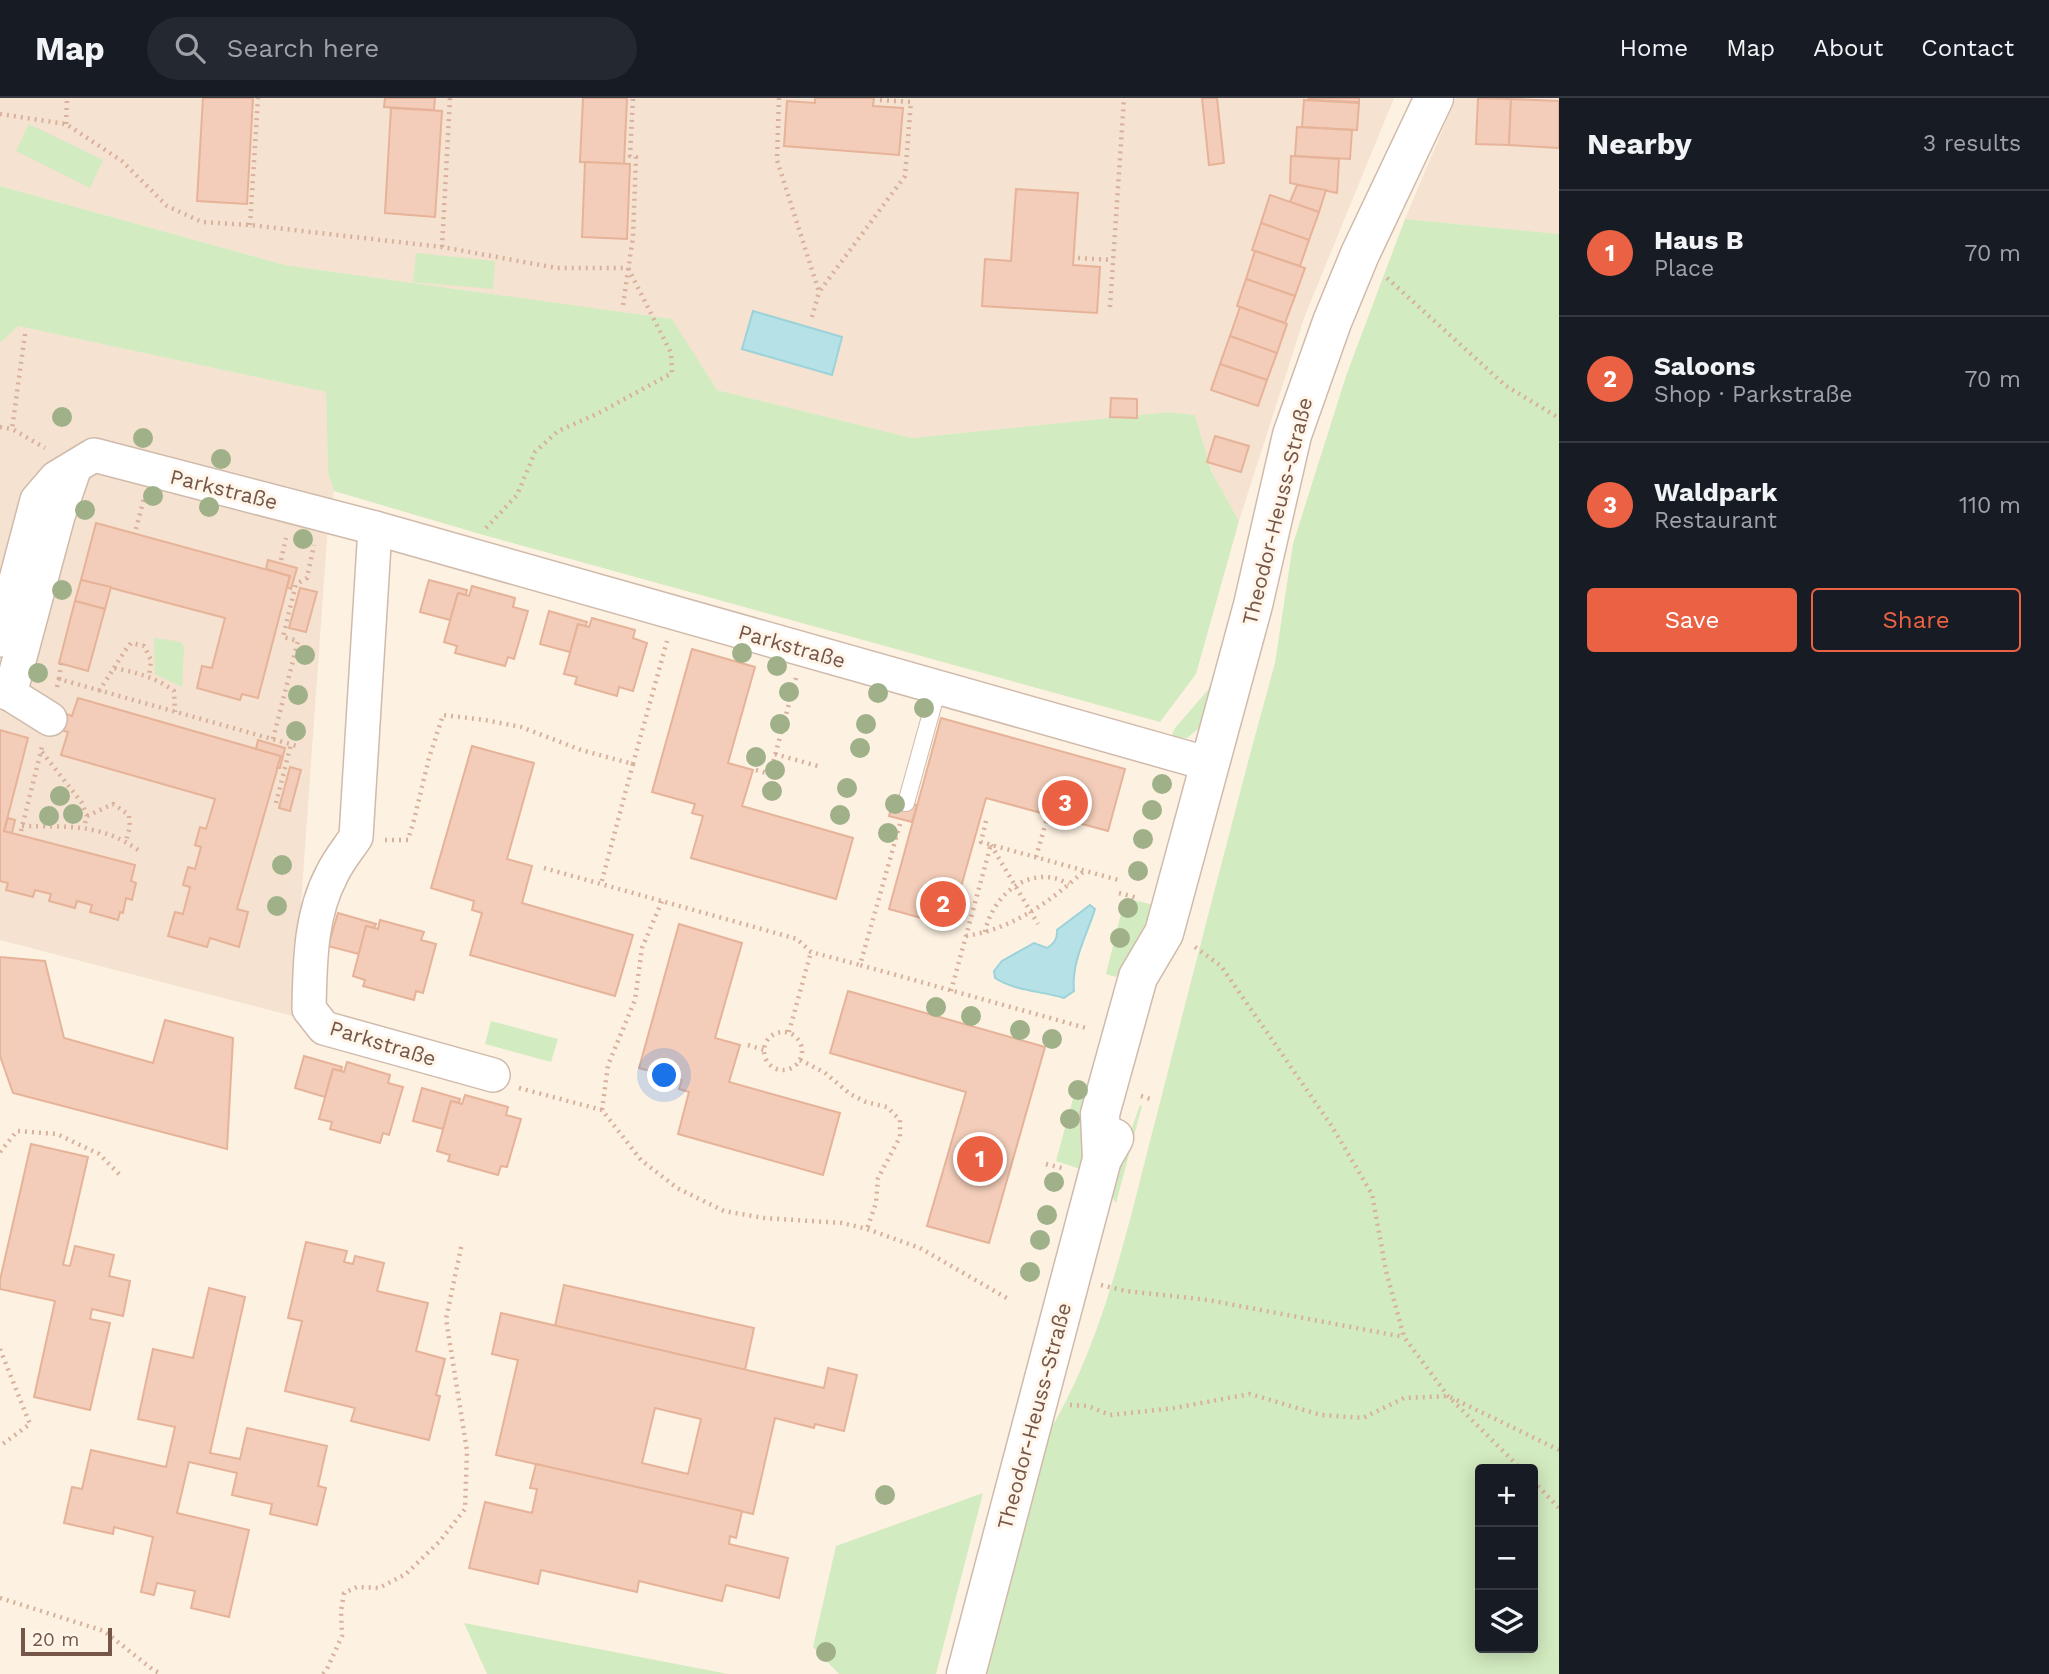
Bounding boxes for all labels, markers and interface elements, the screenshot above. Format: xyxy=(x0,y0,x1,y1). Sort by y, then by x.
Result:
search box xyxy=(147,17,637,80)
text: Map xyxy=(35,29,105,68)
icon: search xyxy=(171,29,209,67)
text: Search here xyxy=(227,33,379,63)
text: Home xyxy=(1620,34,1688,62)
text: Map xyxy=(1726,34,1775,62)
text: About xyxy=(1813,34,1883,62)
text: Contact xyxy=(1921,34,2014,62)
text: Nearby xyxy=(1587,126,1692,161)
text: 3 results xyxy=(1923,130,2021,157)
text: Haus B xyxy=(1654,225,1743,255)
text: 1 xyxy=(1605,240,1615,267)
text: 70 m xyxy=(1964,240,2021,267)
text: Place xyxy=(1654,255,1714,282)
text: Saloons xyxy=(1654,351,1755,381)
text: 2 xyxy=(1603,366,1617,393)
text: 70 m xyxy=(1964,366,2021,393)
text: Shop · Parkstraße xyxy=(1654,381,1853,408)
street label: Theodor-Heuss-Straße xyxy=(1237,395,1317,627)
street label: Parkstraße xyxy=(168,464,280,514)
text: Waldpark xyxy=(1654,477,1777,507)
text: 3 xyxy=(1603,492,1617,519)
text: 110 m xyxy=(1959,492,2021,519)
text: Restaurant xyxy=(1654,507,1777,534)
button: Save xyxy=(1587,588,1797,652)
button: Share xyxy=(1811,588,2021,652)
street label: Parkstraße xyxy=(736,619,848,673)
pin: 3 xyxy=(1042,777,1088,829)
pin: 2 xyxy=(920,878,966,930)
street label: Parkstraße xyxy=(327,1015,439,1071)
your location xyxy=(647,1058,681,1092)
pin: 1 xyxy=(957,1133,1003,1185)
street label: Theodor-Heuss-Straße xyxy=(992,1300,1076,1532)
map controls xyxy=(1475,1464,1538,1653)
button: + xyxy=(1475,1464,1538,1527)
button: − xyxy=(1475,1527,1538,1590)
button: layers xyxy=(1475,1590,1538,1653)
scale bar xyxy=(21,1625,112,1657)
text: 20 m xyxy=(32,1628,79,1651)

